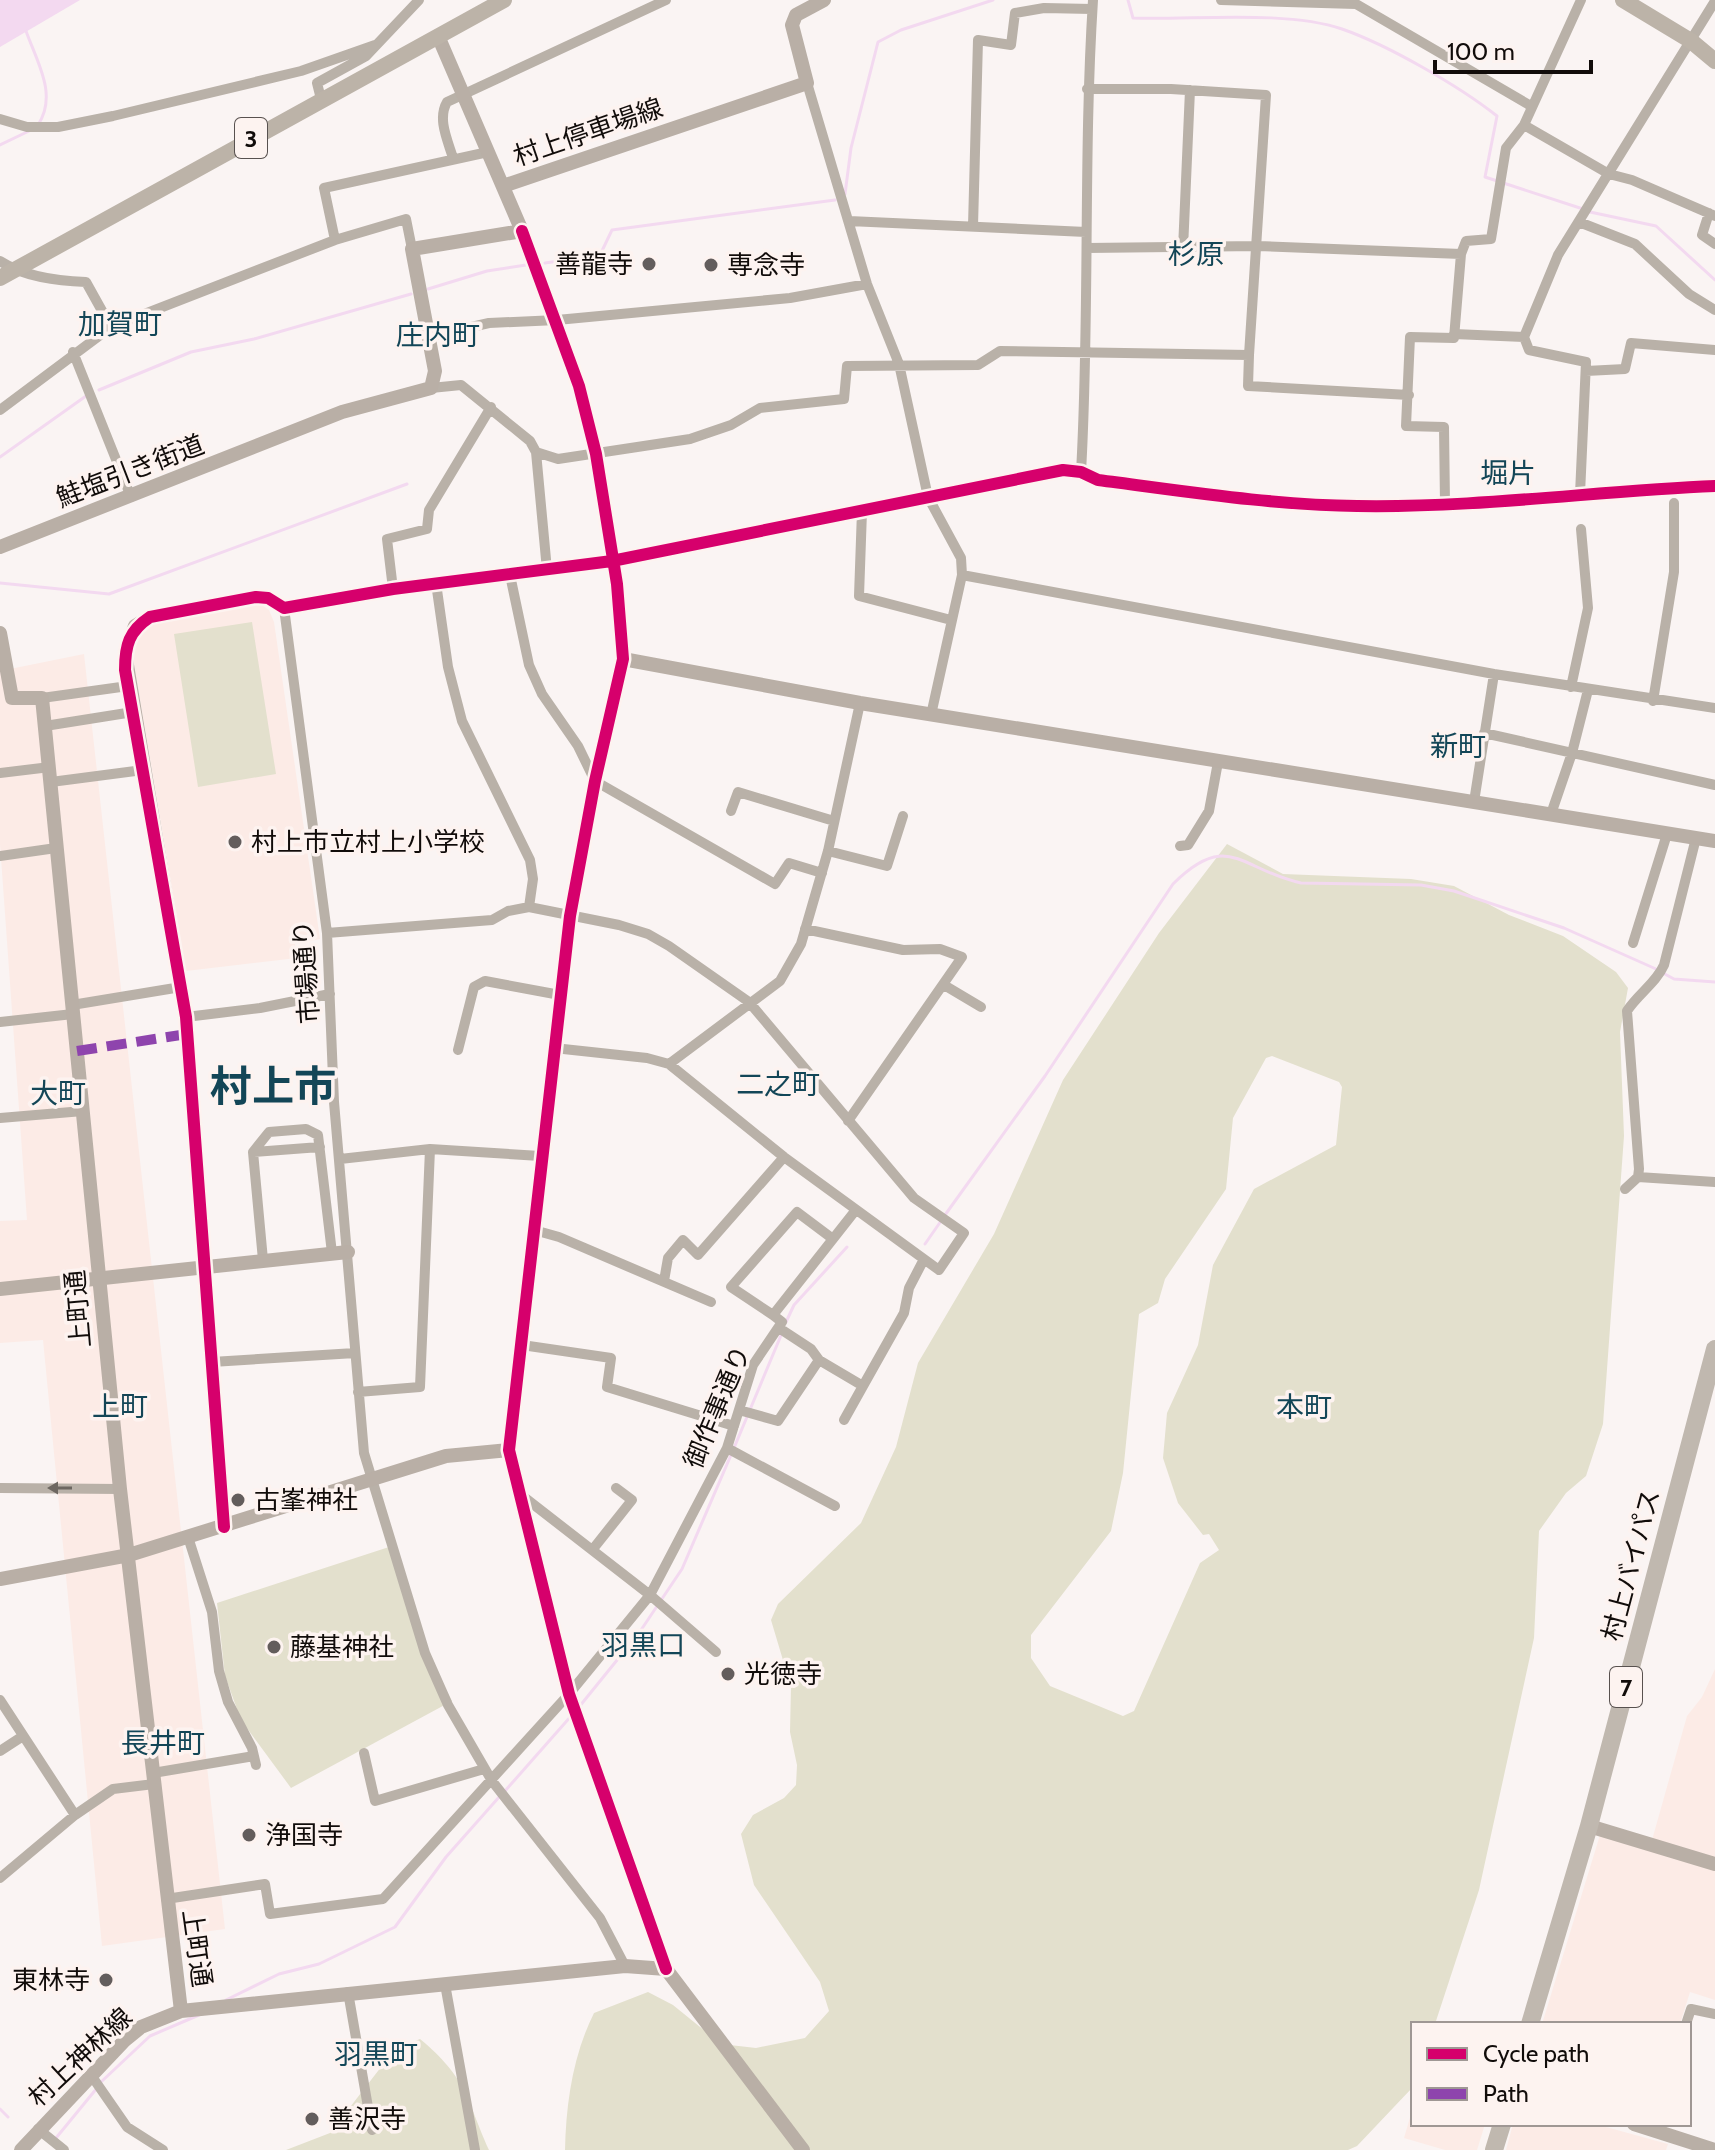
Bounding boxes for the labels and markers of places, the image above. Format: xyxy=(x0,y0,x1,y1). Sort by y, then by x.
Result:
place label: 善龍寺 xyxy=(555,248,633,280)
place label: 専念寺 xyxy=(727,249,805,281)
marker: 善龍寺 xyxy=(640,255,658,273)
marker: 専念寺 xyxy=(702,256,720,274)
place label: 村上市立村上小学校 xyxy=(251,826,485,858)
marker: 村上市立村上小学校 xyxy=(226,833,244,851)
place label: 古峯神社 xyxy=(254,1484,358,1516)
marker: 古峯神社 xyxy=(229,1491,247,1509)
place label: 藤基神社 xyxy=(290,1631,394,1663)
marker: 藤基神社 xyxy=(265,1638,283,1656)
place label: 光徳寺 xyxy=(744,1658,822,1690)
marker: 光徳寺 xyxy=(719,1665,737,1683)
place label: 浄国寺 xyxy=(265,1819,343,1851)
marker: 浄国寺 xyxy=(240,1826,258,1844)
place label: 東林寺 xyxy=(12,1964,90,1996)
marker: 東林寺 xyxy=(97,1971,115,1989)
place label: 善沢寺 xyxy=(328,2103,406,2135)
marker: 善沢寺 xyxy=(303,2110,321,2128)

